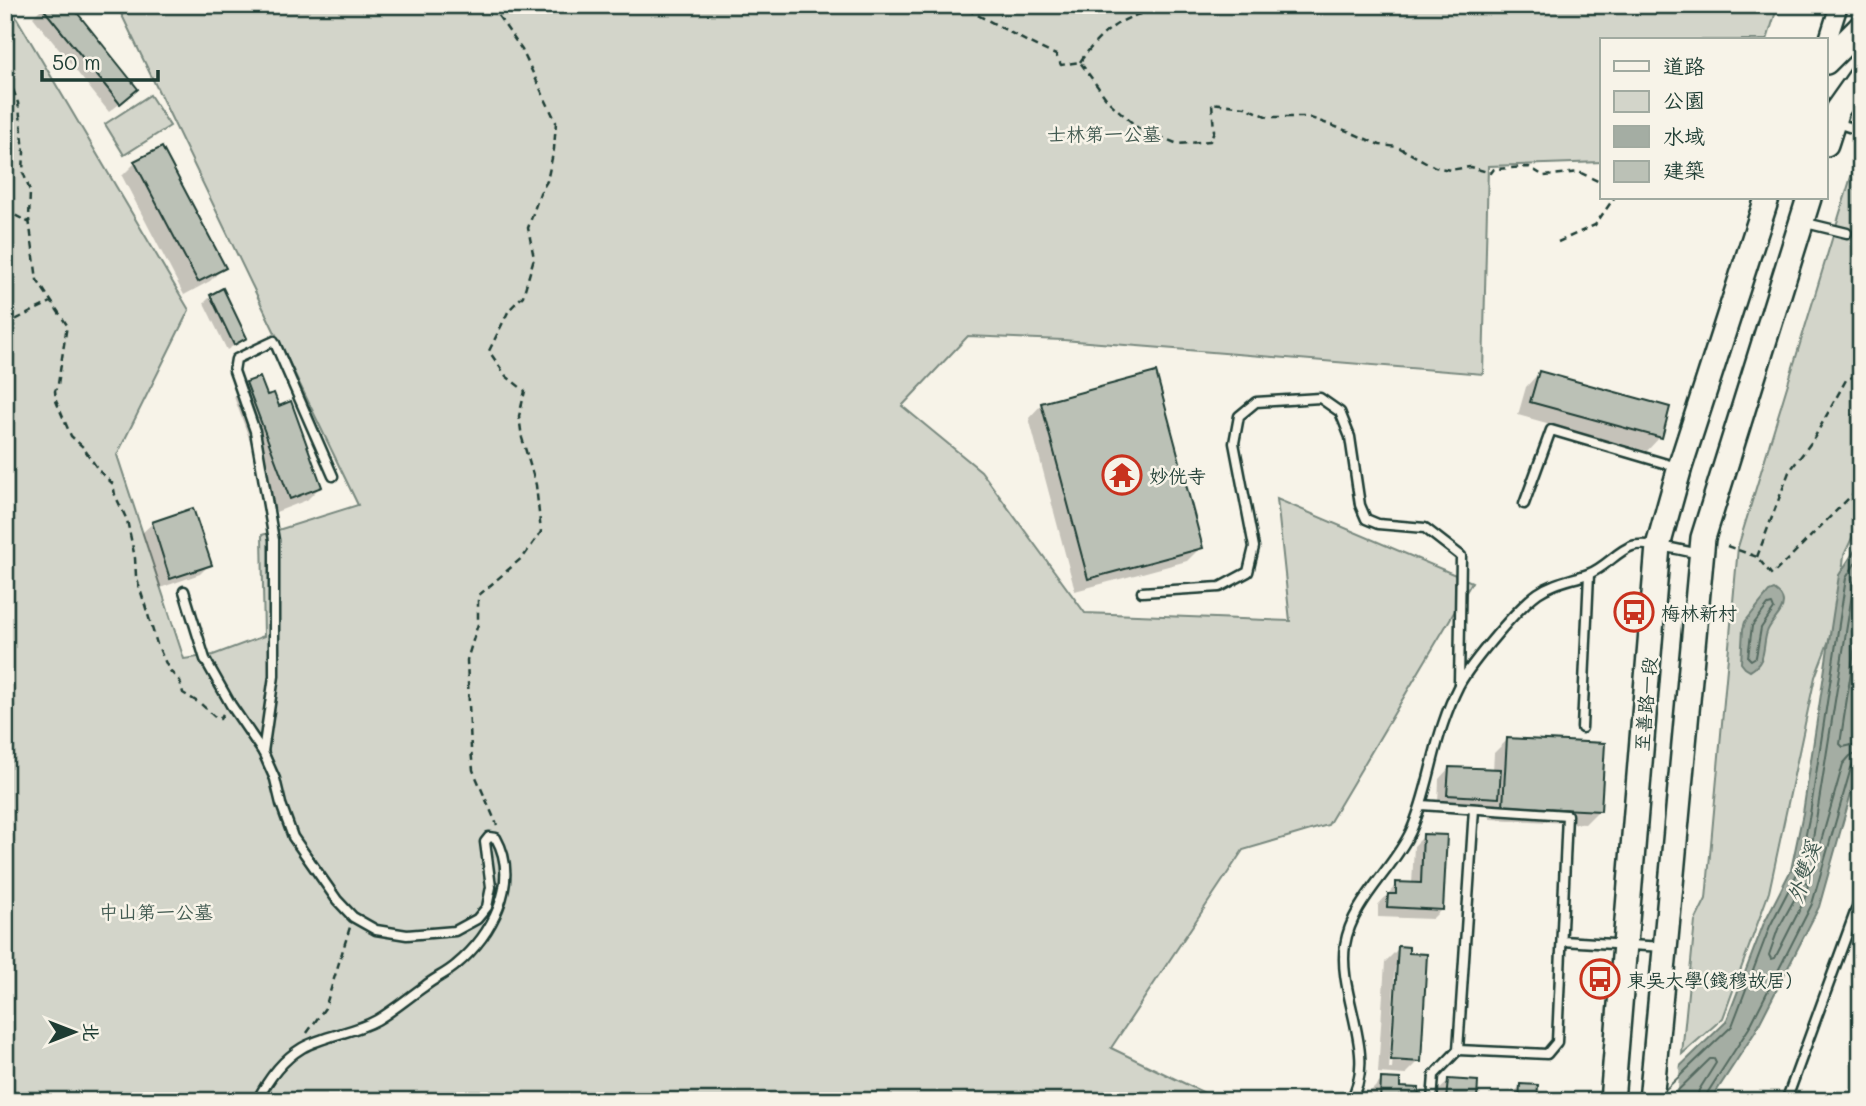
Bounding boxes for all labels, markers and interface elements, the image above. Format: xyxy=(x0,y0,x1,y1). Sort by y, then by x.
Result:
scale bar xyxy=(42,38,158,82)
legend xyxy=(1600,38,1828,200)
text: 50 m xyxy=(52,48,101,75)
text: 道路 xyxy=(1663,52,1705,79)
text: 公園 xyxy=(1663,86,1705,113)
park label: 士林第一公墓 xyxy=(1047,121,1161,146)
text: 水域 xyxy=(1663,122,1705,149)
text: 建築 xyxy=(1663,156,1705,183)
temple icon: 妙侊寺 xyxy=(1101,454,1143,496)
place label: 妙侊寺 xyxy=(1149,463,1206,488)
bus stop icon: 梅林新村 xyxy=(1613,591,1655,633)
place label: 梅林新村 xyxy=(1661,600,1737,625)
street label: 至善路一段 xyxy=(1628,656,1662,752)
water label: 外雙溪 xyxy=(1780,837,1826,906)
park label: 中山第一公墓 xyxy=(99,899,213,924)
bus stop icon: 東吳大學(錢穆故居) xyxy=(1579,958,1621,1000)
place label: 東吳大學(錢穆故居) xyxy=(1627,967,1792,992)
north arrow xyxy=(38,998,108,1068)
text: 北 xyxy=(79,1022,104,1042)

